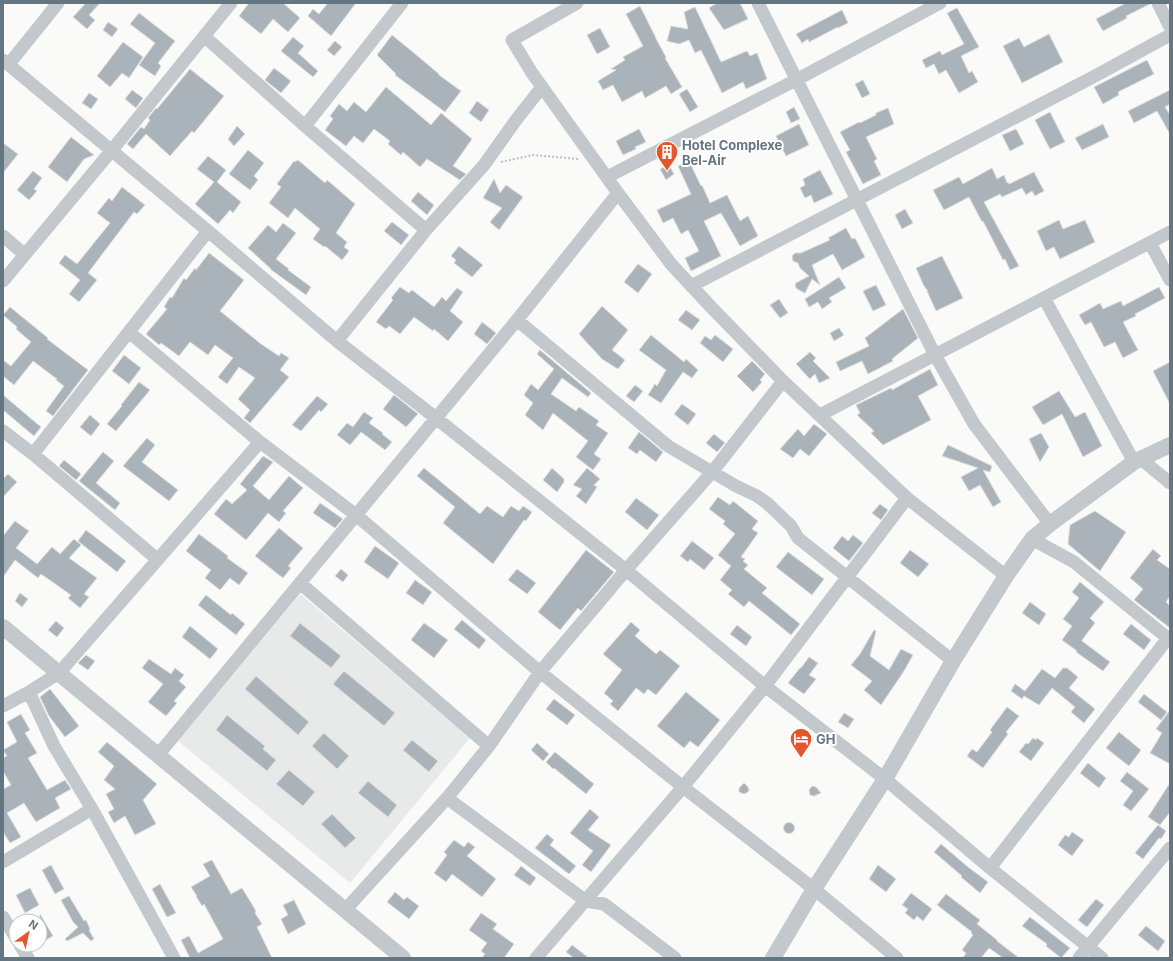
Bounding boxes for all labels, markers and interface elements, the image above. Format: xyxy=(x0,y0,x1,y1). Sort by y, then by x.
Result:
place label: Hotel Complexe Bel-Air xyxy=(682,137,783,168)
building icon: Hotel Complexe Bel-Air xyxy=(654,139,680,172)
hotel icon: GH xyxy=(788,726,814,759)
place label: GH xyxy=(816,731,835,747)
north arrow xyxy=(8,913,48,953)
text: N xyxy=(26,916,41,933)

